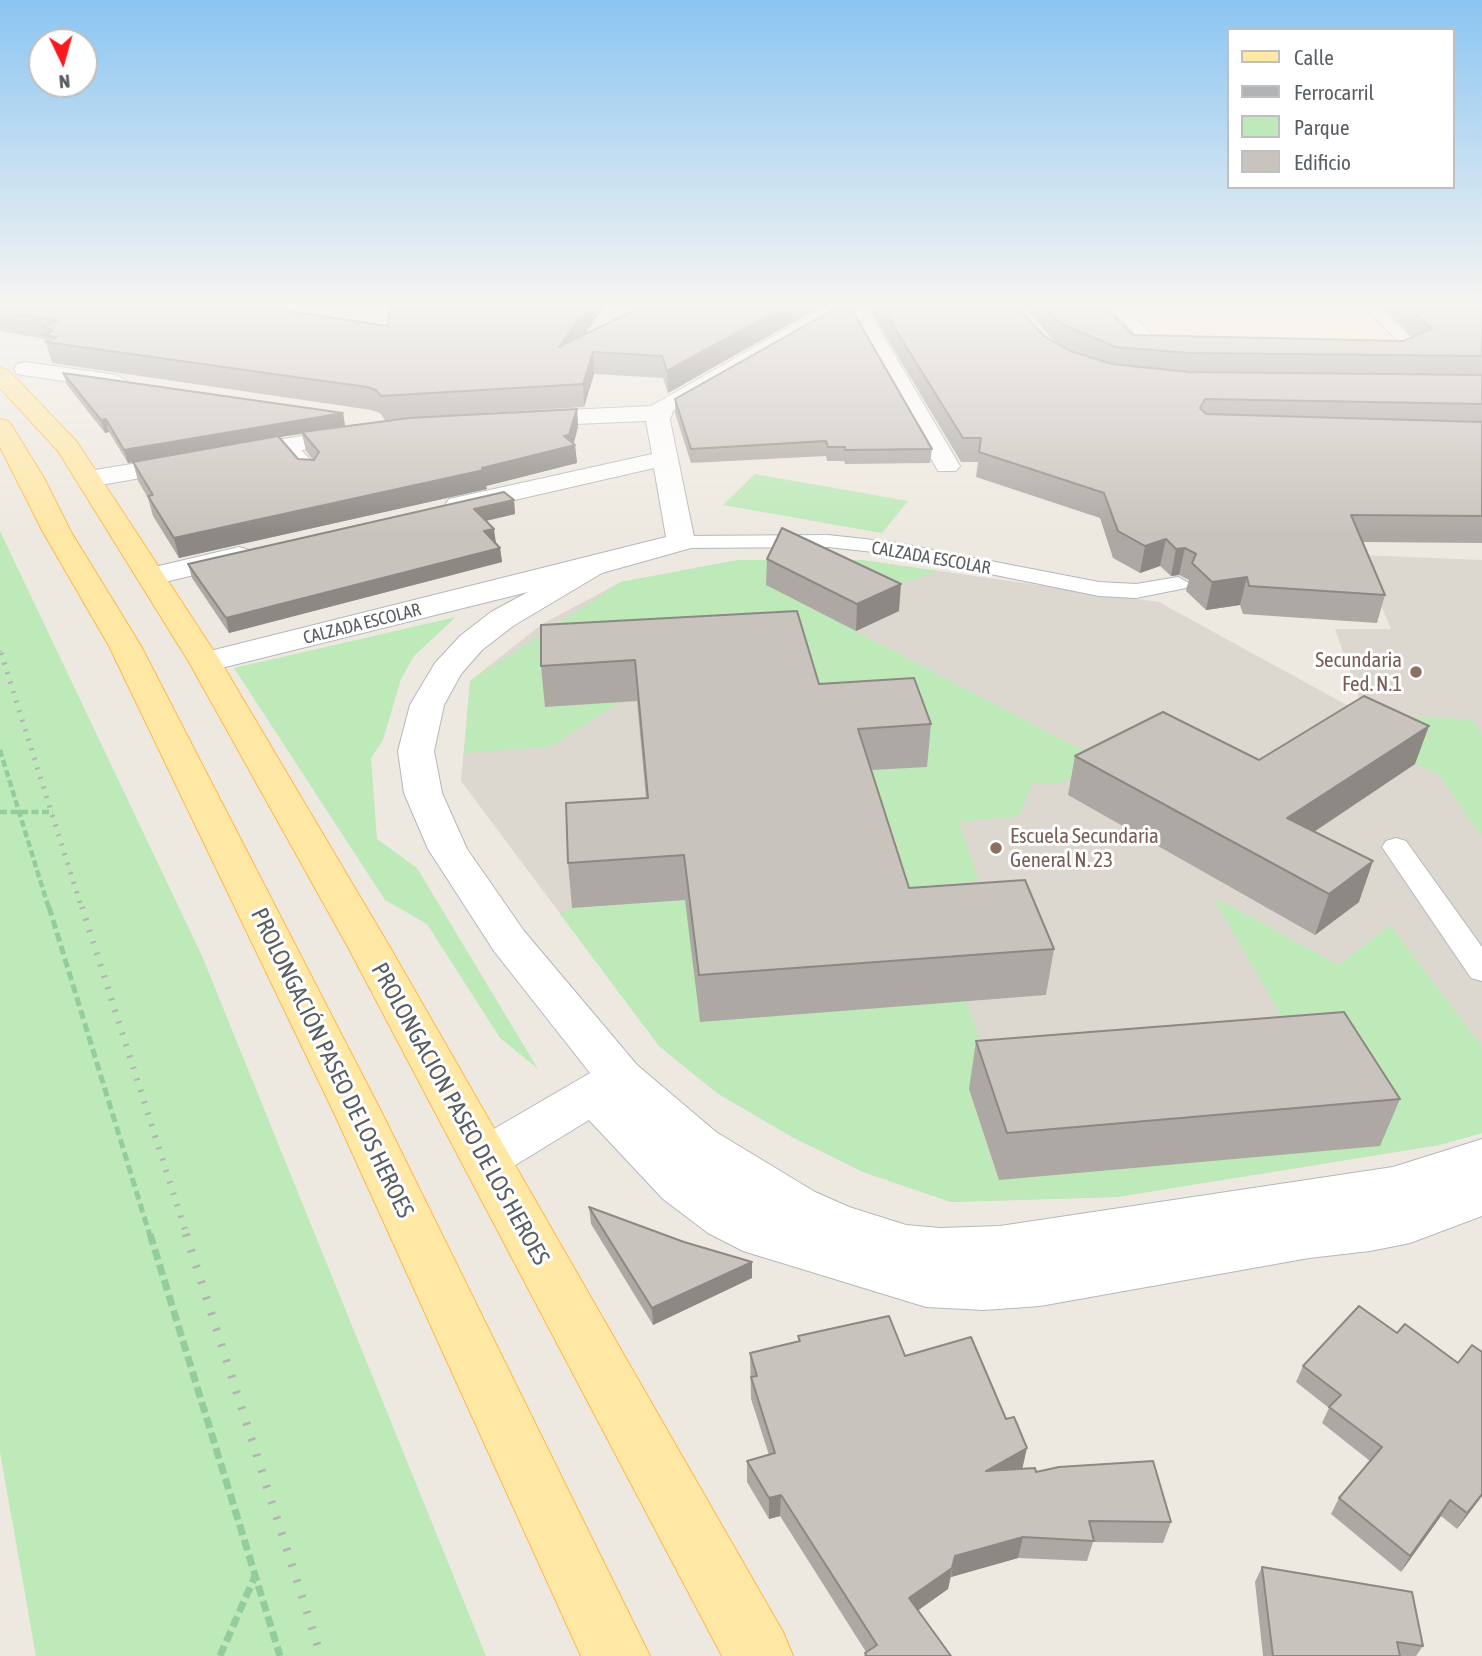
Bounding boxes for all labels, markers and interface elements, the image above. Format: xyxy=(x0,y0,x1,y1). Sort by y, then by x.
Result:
north arrow xyxy=(28,28,98,98)
legend xyxy=(1226,28,1454,189)
text: Calle xyxy=(1294,45,1334,69)
text: N xyxy=(58,70,71,93)
text: Ferrocarril xyxy=(1294,80,1374,104)
text: Parque xyxy=(1294,115,1349,139)
text: Edificio xyxy=(1294,150,1351,174)
street label: CALZADA ESCOLAR xyxy=(870,537,992,579)
street label: CALZADA ESCOLAR xyxy=(301,599,423,649)
place label: Secundaria Fed. N.1 xyxy=(1315,647,1402,697)
marker: Secundaria Fed. N.1 xyxy=(1408,664,1424,680)
place label: Escuela Secundaria General N. 23 xyxy=(1010,823,1159,873)
marker: Escuela Secundaria General N. 23 xyxy=(988,840,1004,856)
street label: PROLONGACIÓN PASEO DE LOS HEROES xyxy=(244,903,420,1223)
street label: PROLONGACION PASEO DE LOS HEROES xyxy=(365,958,555,1270)

